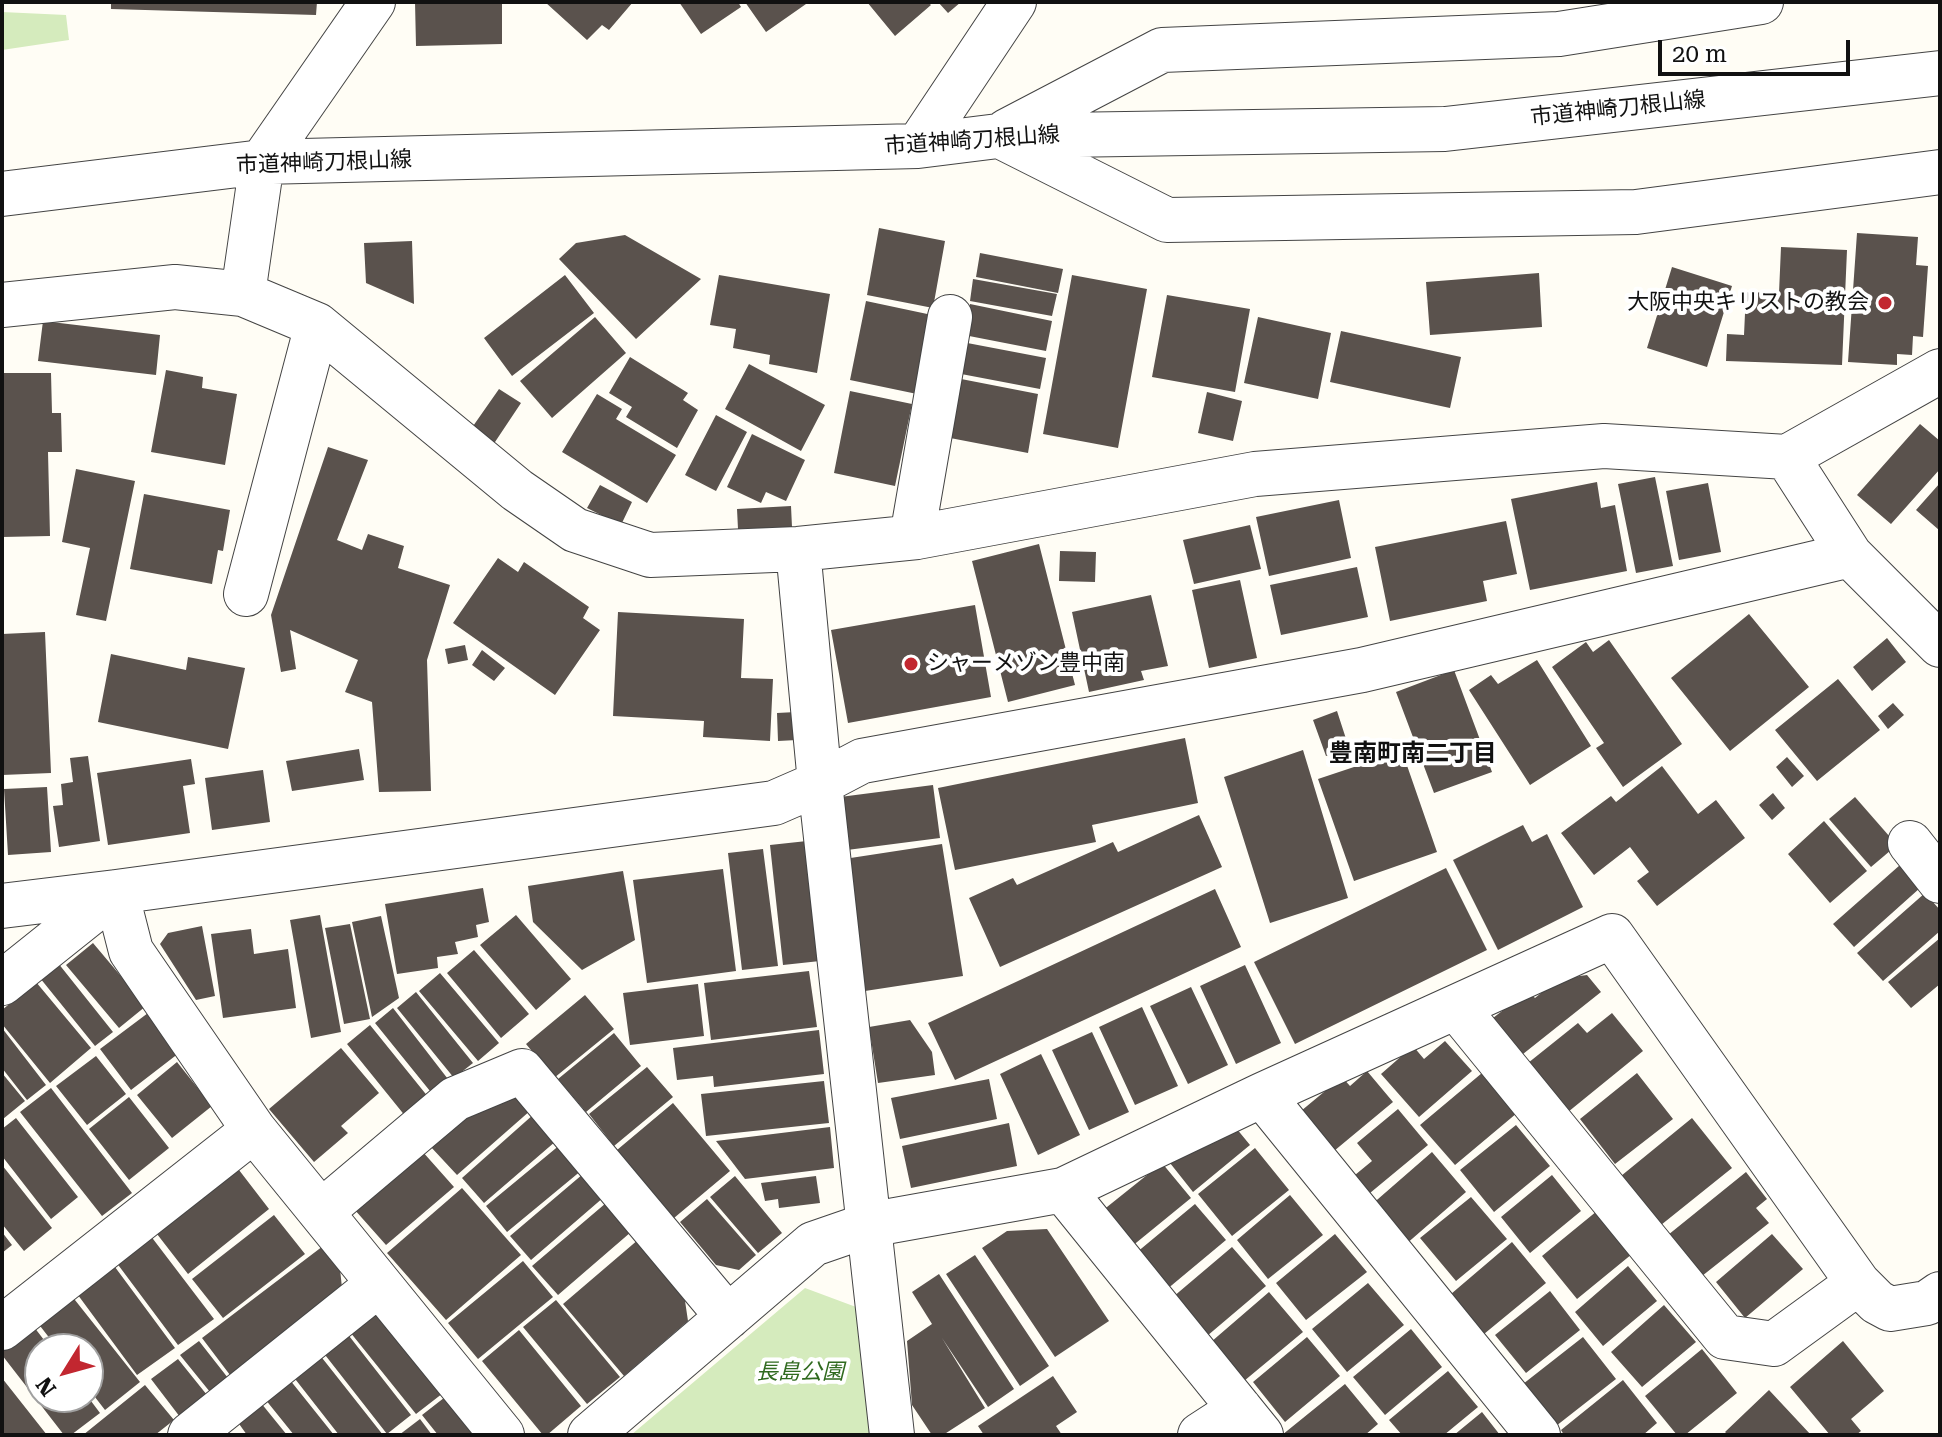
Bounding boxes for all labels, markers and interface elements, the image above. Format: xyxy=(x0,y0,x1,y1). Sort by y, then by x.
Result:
scale bar xyxy=(1662,24,1854,74)
text: 20 m xyxy=(1672,40,1727,68)
street label: 市道神崎刀根山線 xyxy=(1529,87,1707,131)
street label: 市道神崎刀根山線 xyxy=(883,122,1061,160)
street label: 市道神崎刀根山線 xyxy=(236,147,412,179)
place label: 大阪中央キリストの教会 xyxy=(1627,290,1869,316)
marker: 大阪中央キリストの教会 xyxy=(1876,294,1894,312)
place label: シャーメゾン豊中南 xyxy=(927,651,1125,677)
marker: シャーメゾン豊中南 xyxy=(902,655,920,673)
district label: 豊南町南二丁目 xyxy=(1329,740,1497,768)
north arrow xyxy=(24,1333,104,1413)
park label: 長島公園 xyxy=(756,1360,844,1386)
text: N xyxy=(31,1372,61,1401)

